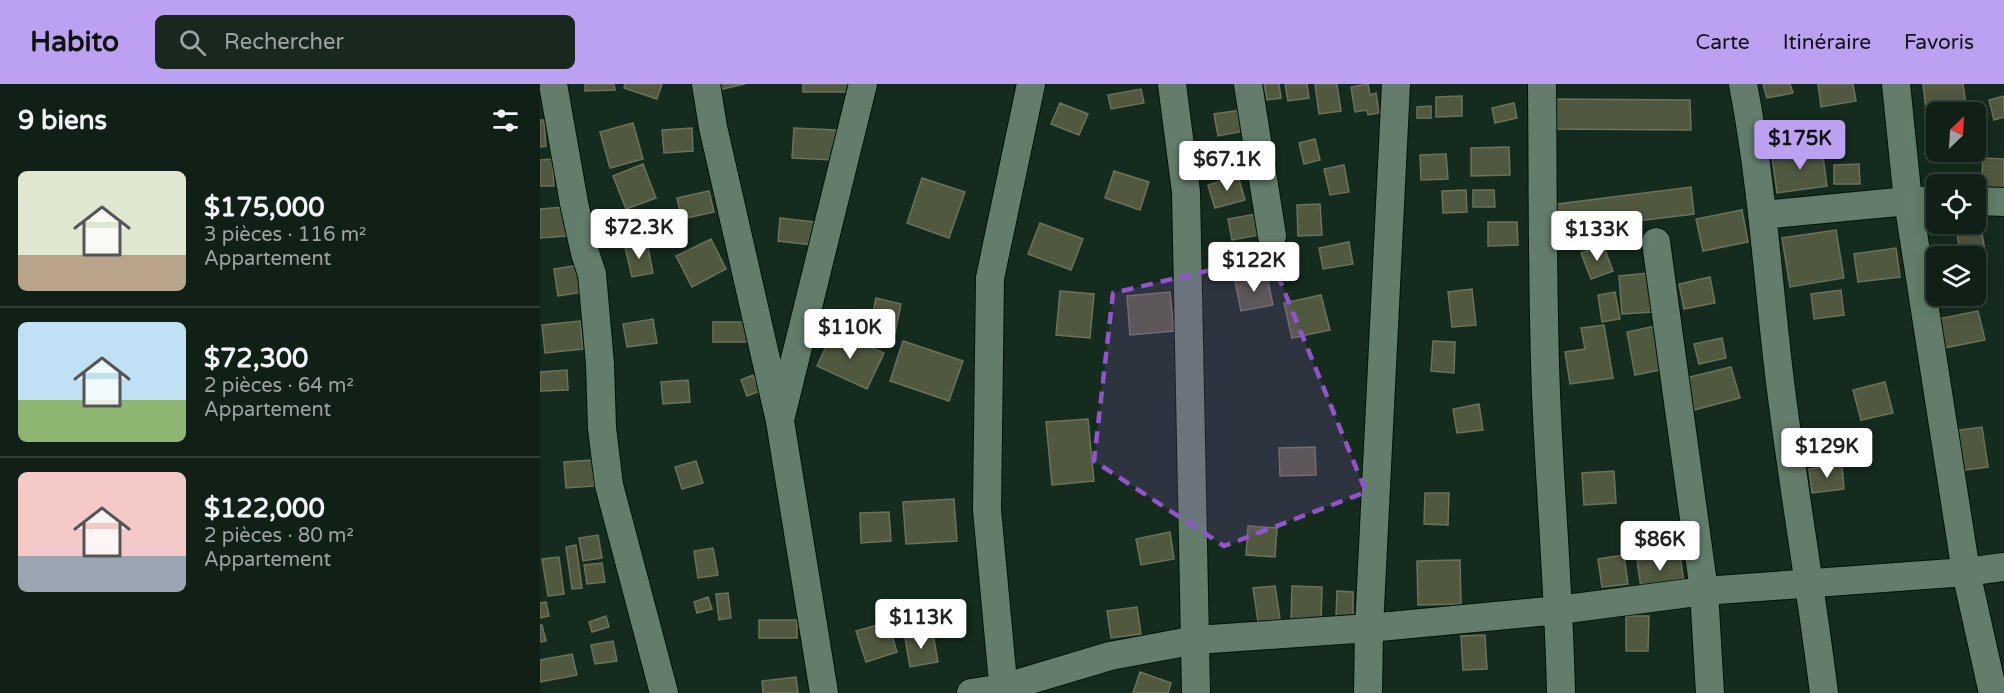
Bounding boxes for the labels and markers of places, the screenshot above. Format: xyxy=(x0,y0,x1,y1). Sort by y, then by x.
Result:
pin: $175K xyxy=(1758,120,1842,171)
pin: $67.1K xyxy=(1178,141,1276,192)
pin: $72.3K xyxy=(590,209,688,260)
pin: $133K xyxy=(1555,211,1639,262)
pin: $122K xyxy=(1212,242,1296,293)
pin: $110K xyxy=(808,309,892,360)
pin: $129K xyxy=(1785,428,1869,479)
pin: $86K xyxy=(1624,521,1696,572)
pin: $113K xyxy=(879,599,963,650)

